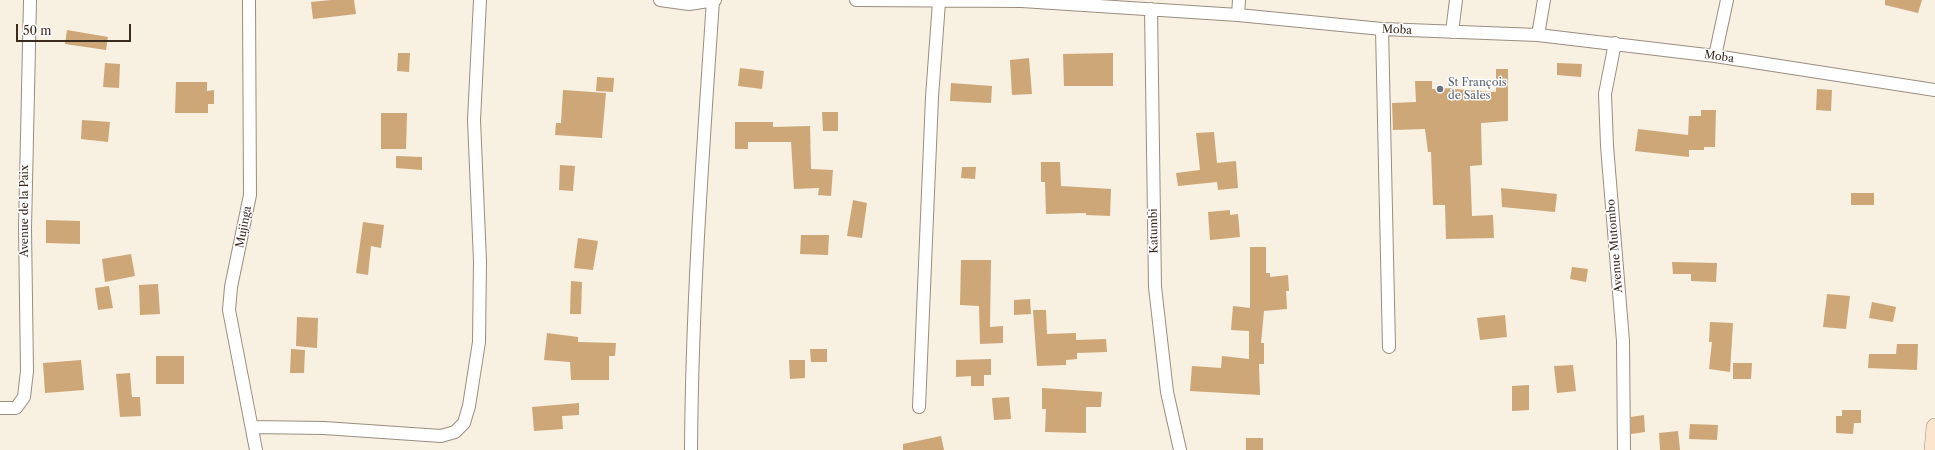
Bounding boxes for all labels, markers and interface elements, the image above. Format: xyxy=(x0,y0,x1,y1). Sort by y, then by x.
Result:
scale bar xyxy=(18,16,133,42)
text: 50 m xyxy=(23,23,52,38)
street label: Moba xyxy=(1382,23,1412,37)
street label: Moba xyxy=(1703,48,1735,66)
place label: St François de Sales xyxy=(1448,76,1507,102)
marker: St François de Sales xyxy=(1435,84,1445,94)
street label: Avenue de la Paix xyxy=(18,165,32,257)
street label: Avenue Mutombo xyxy=(1604,199,1626,293)
street label: Mujinga xyxy=(233,205,255,249)
street label: Katumbi xyxy=(1147,208,1161,254)

